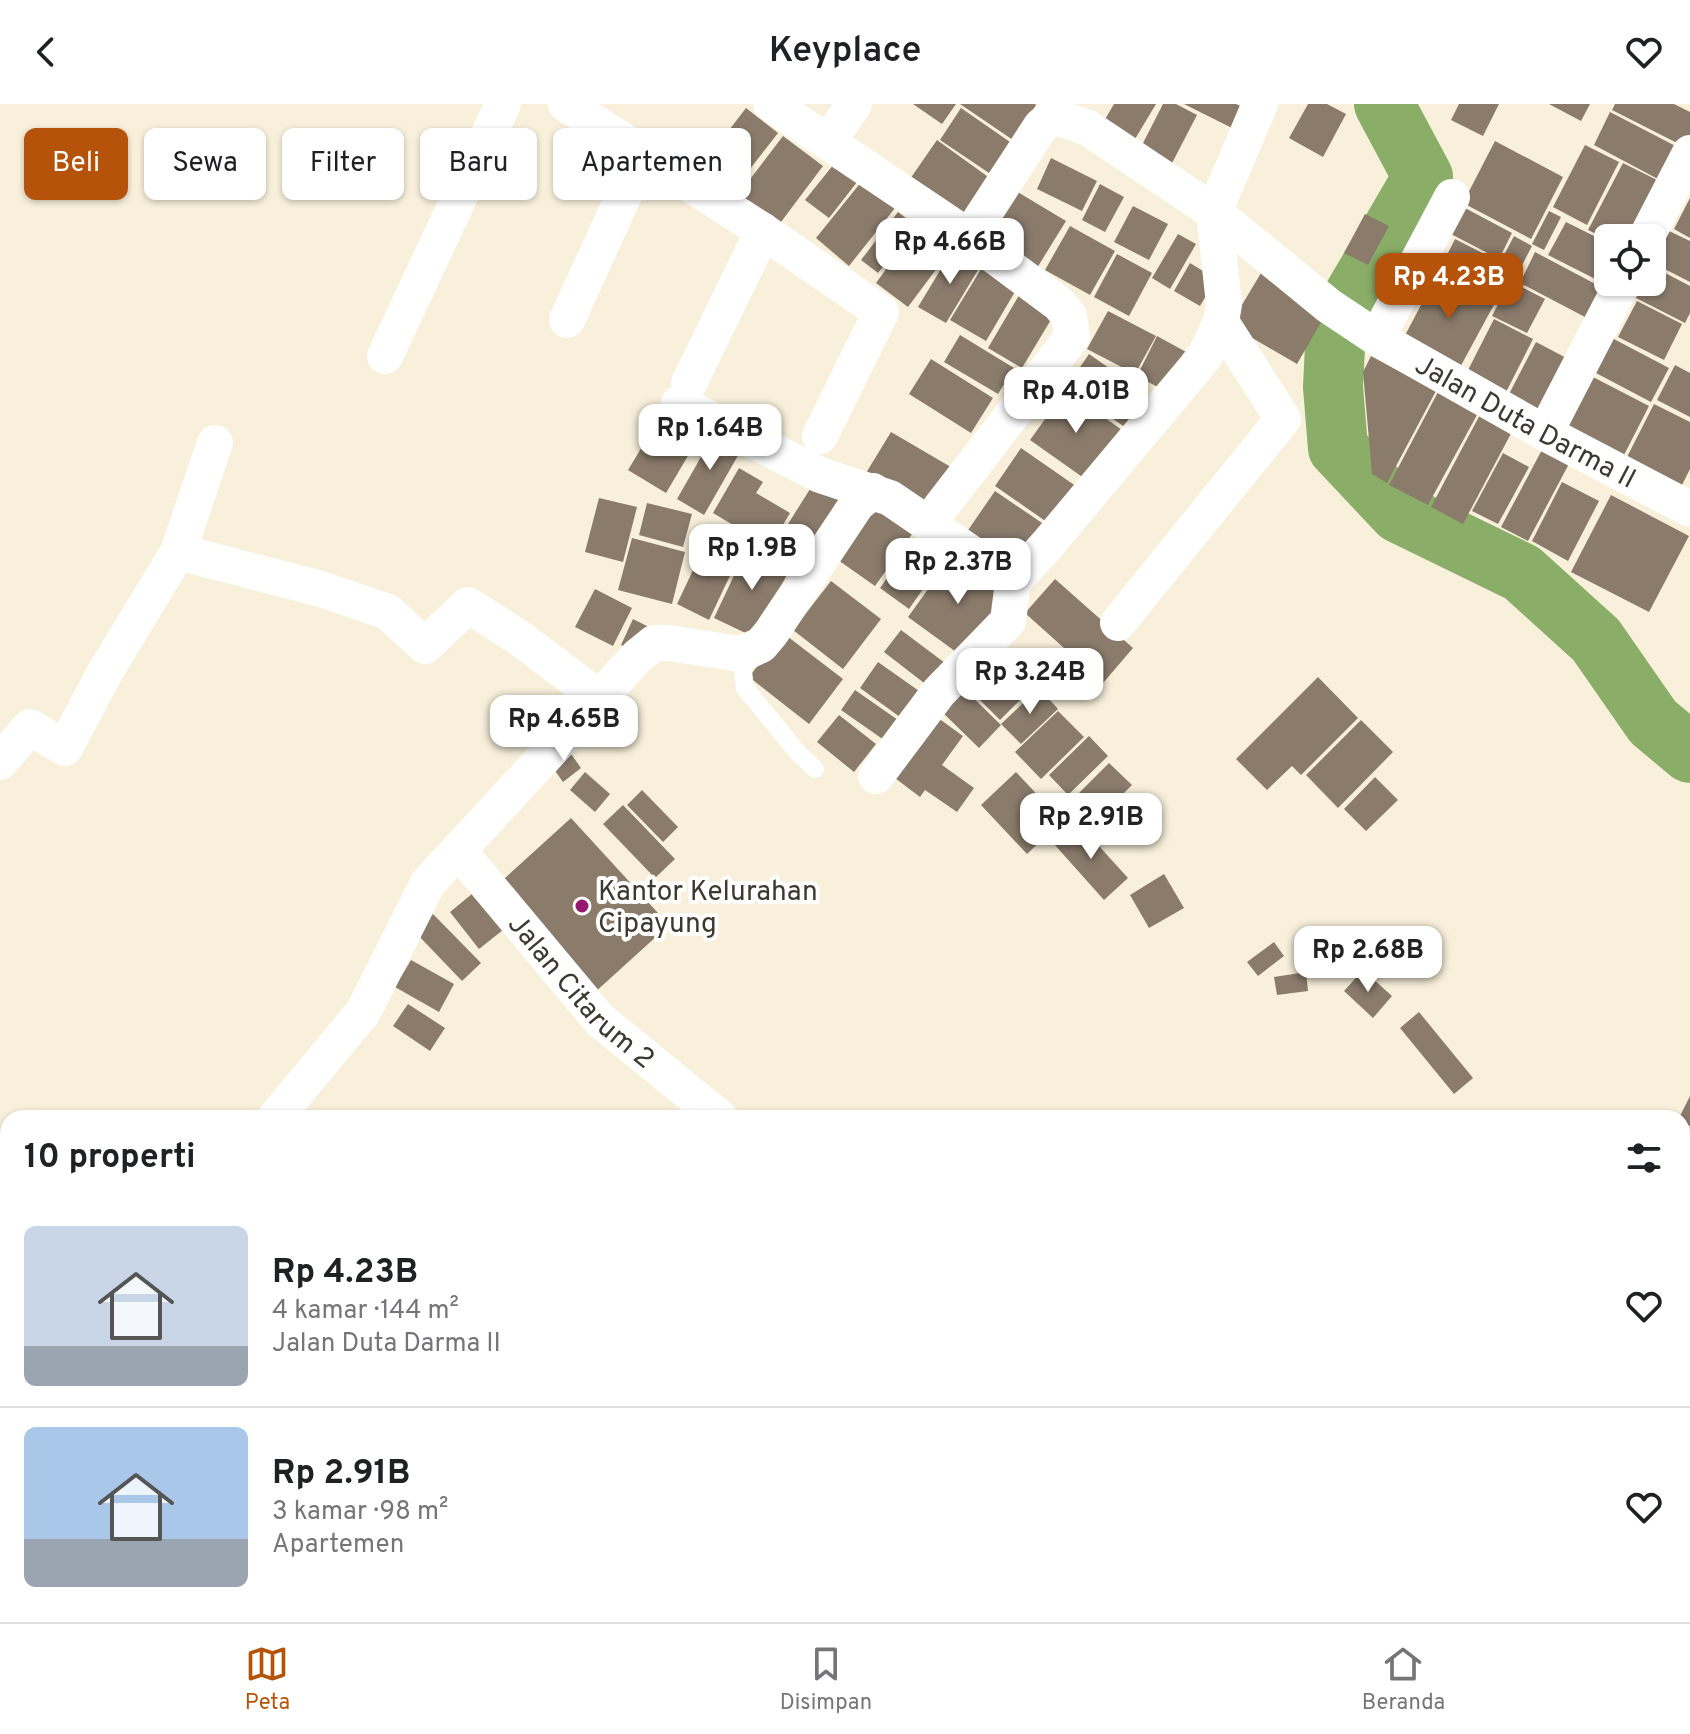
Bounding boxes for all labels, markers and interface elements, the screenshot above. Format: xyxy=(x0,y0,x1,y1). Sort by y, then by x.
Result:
text: Keyplace xyxy=(769,29,921,75)
icon: back xyxy=(24,30,68,74)
icon: heart xyxy=(1622,30,1666,74)
chip: Beli xyxy=(24,128,128,200)
chip: Sewa xyxy=(144,128,266,200)
chip: Filter xyxy=(282,128,404,200)
chip: Baru xyxy=(420,128,537,200)
chip: Apartemen xyxy=(553,128,751,200)
pin: Rp 4.66B xyxy=(867,218,1033,286)
map controls xyxy=(1594,224,1666,296)
button: locate xyxy=(1594,224,1666,296)
text: Rp 4.66B xyxy=(894,227,1006,260)
pin: Rp 4.23B xyxy=(1366,253,1532,321)
text: Rp 4.23B xyxy=(1393,262,1505,295)
street label: Jalan Duta Darma II xyxy=(1408,348,1641,498)
pin: Rp 4.01B xyxy=(993,367,1159,435)
text: Rp 4.01B xyxy=(1022,376,1130,409)
pin: Rp 1.64B xyxy=(627,404,793,472)
text: Rp 1.64B xyxy=(657,413,763,446)
pin: Rp 1.9B xyxy=(678,524,826,592)
text: Rp 1.9B xyxy=(707,533,797,566)
pin: Rp 2.37B xyxy=(875,538,1041,606)
text: Rp 2.37B xyxy=(904,547,1012,580)
pin: Rp 3.24B xyxy=(947,648,1113,716)
text: Rp 3.24B xyxy=(974,657,1086,690)
pin: Rp 4.65B xyxy=(481,695,647,763)
text: Rp 4.65B xyxy=(508,704,620,737)
pin: Rp 2.91B xyxy=(1008,793,1174,861)
text: Rp 2.91B xyxy=(1038,802,1144,835)
place label: Kantor Kelurahan Cipayung xyxy=(598,875,818,943)
marker: Kantor Kelurahan Cipayung xyxy=(573,897,591,915)
street label: Jalan Citarum 2 xyxy=(498,908,661,1078)
pin: Rp 2.68B xyxy=(1285,926,1451,994)
text: Rp 2.68B xyxy=(1312,935,1424,968)
icon: filters xyxy=(1622,1136,1666,1180)
text: 10 properti xyxy=(24,1137,196,1180)
text: Rp 4.23B xyxy=(272,1252,418,1295)
icon: home xyxy=(88,1258,184,1354)
icon: heart xyxy=(1622,1284,1666,1328)
text: 4 kamar · 144 m² xyxy=(272,1295,459,1328)
text: Jalan Duta Darma II xyxy=(272,1328,501,1361)
text: Rp 2.91B xyxy=(272,1453,411,1496)
icon: home xyxy=(88,1459,184,1555)
icon: heart xyxy=(1622,1485,1666,1529)
text: 3 kamar · 98 m² xyxy=(272,1496,448,1529)
text: Apartemen xyxy=(272,1529,404,1562)
tab: Peta xyxy=(245,1642,290,1717)
tab: Disimpan xyxy=(780,1642,872,1717)
tab: Beranda xyxy=(1362,1642,1445,1717)

